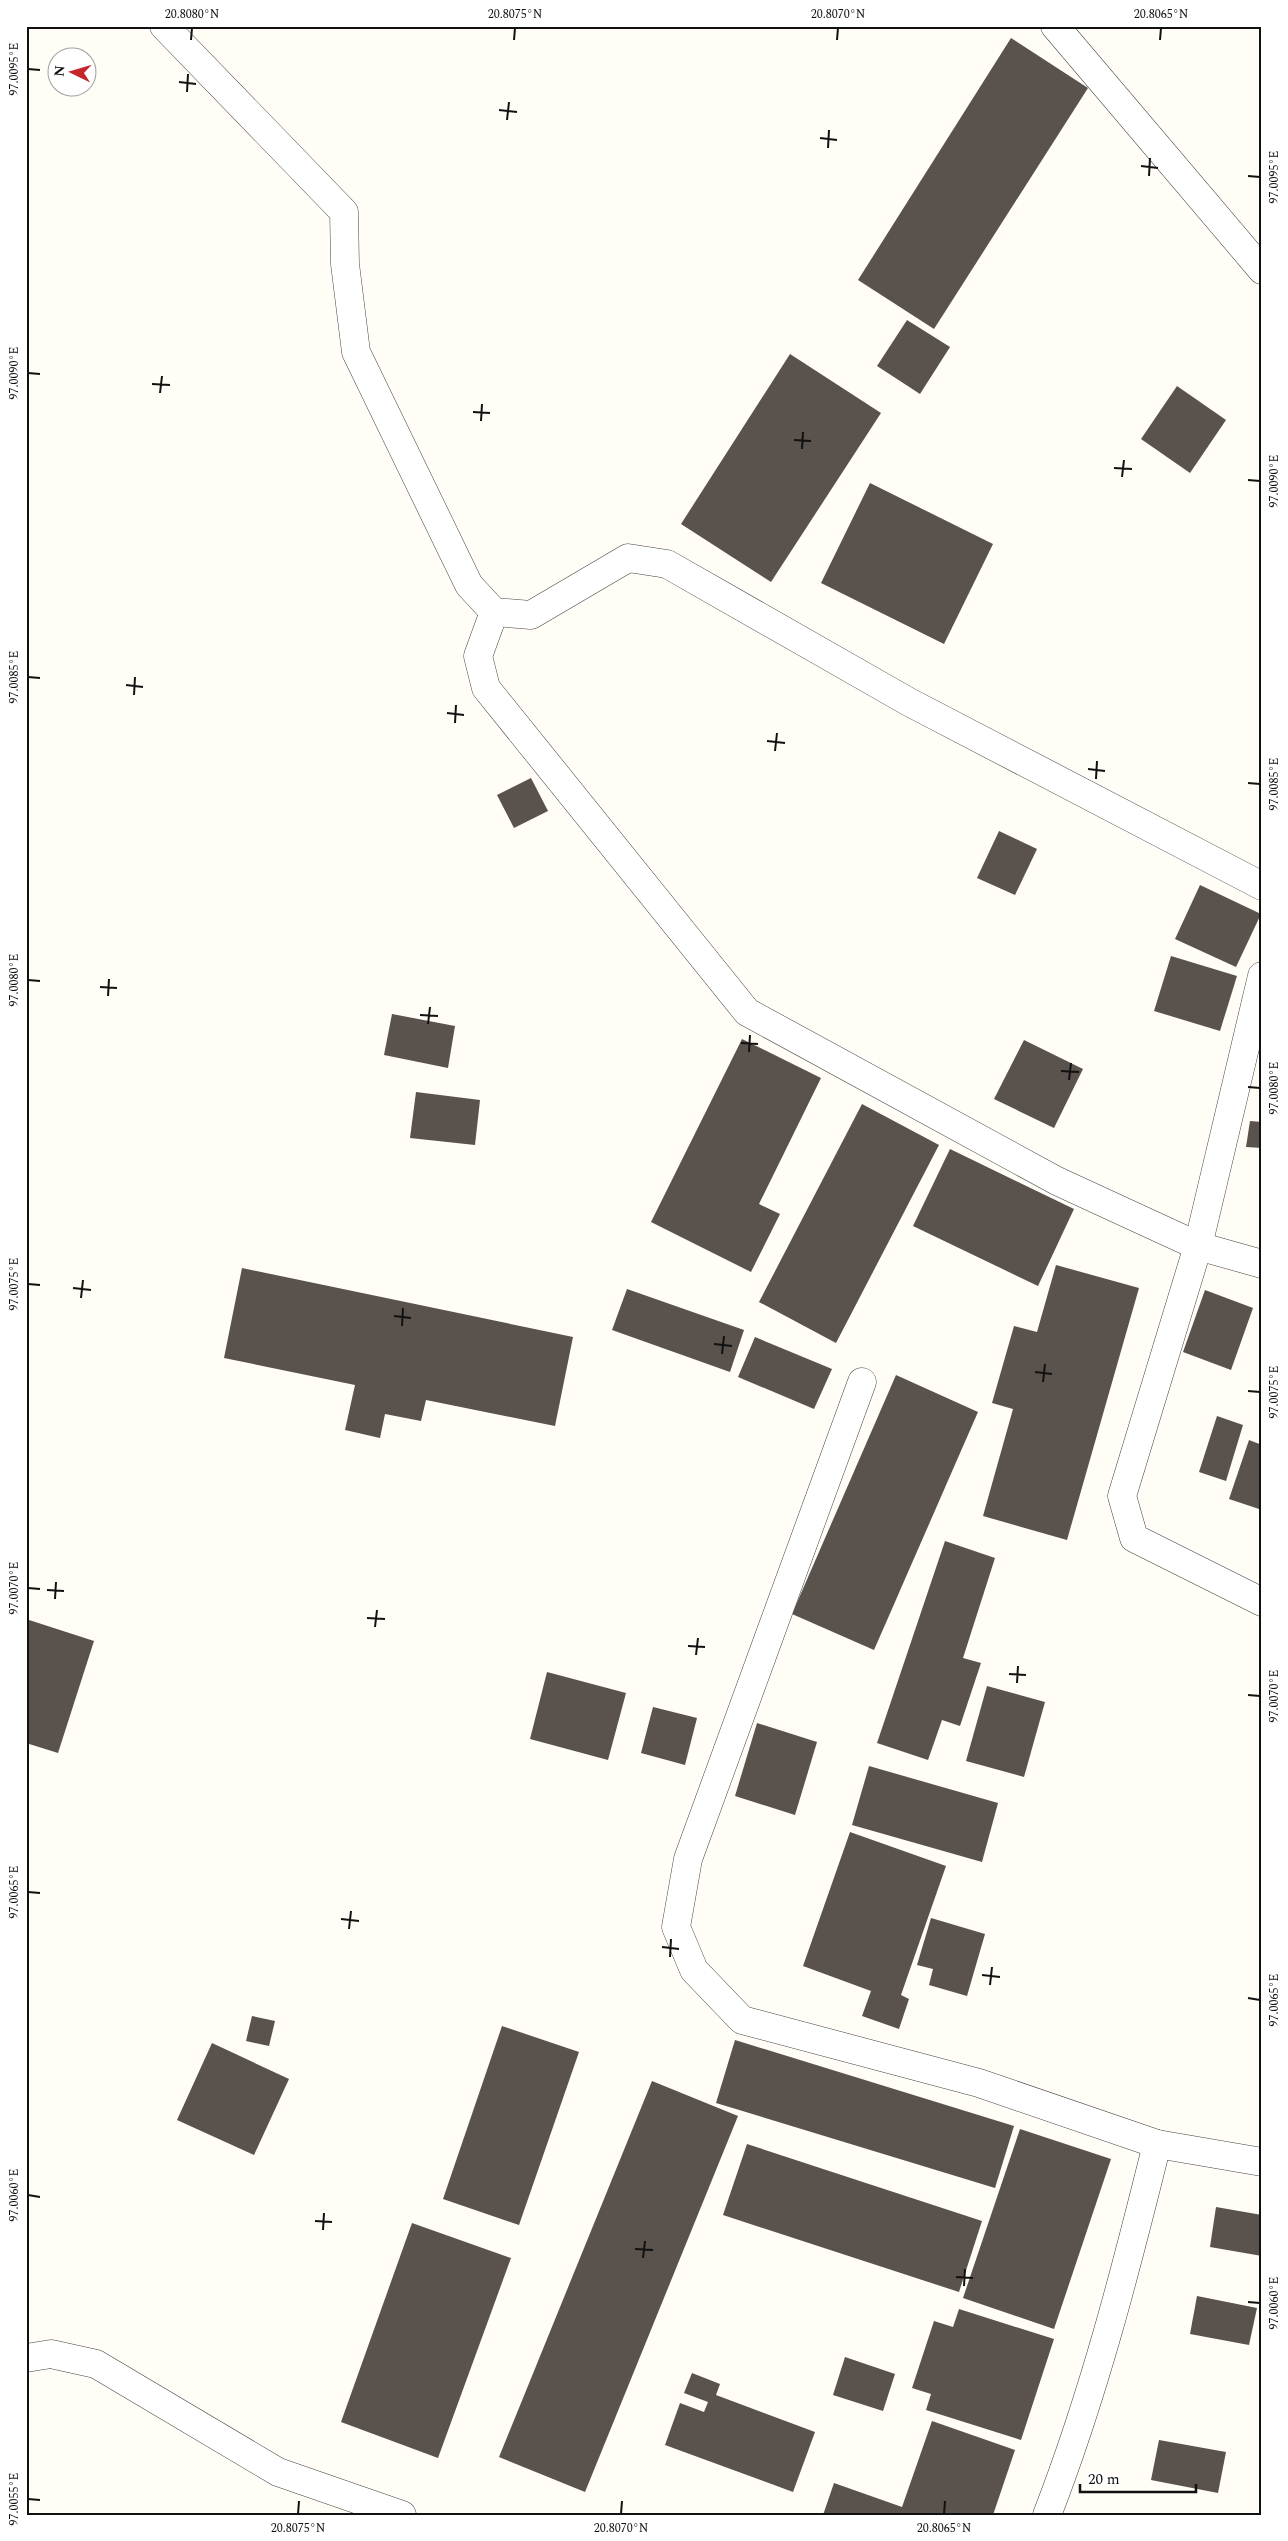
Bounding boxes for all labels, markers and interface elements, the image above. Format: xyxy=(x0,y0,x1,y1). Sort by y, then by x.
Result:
text: 20.8080°N xyxy=(165,5,219,24)
text: 20.8075°N xyxy=(488,5,542,24)
text: 20.8070°N xyxy=(811,5,865,24)
text: 20.8065°N xyxy=(1134,5,1188,24)
text: 97.0095°E xyxy=(5,43,24,95)
north arrow xyxy=(48,48,98,98)
text: N xyxy=(49,64,71,78)
text: 97.0095°E xyxy=(1265,151,1284,203)
text: 97.0090°E xyxy=(5,347,24,399)
text: 97.0090°E xyxy=(1265,455,1284,507)
text: 97.0085°E xyxy=(5,651,24,703)
text: 97.0085°E xyxy=(1265,758,1284,810)
text: 97.0080°E xyxy=(5,954,24,1006)
text: 97.0080°E xyxy=(1265,1062,1284,1114)
text: 97.0075°E xyxy=(5,1258,24,1310)
text: 97.0075°E xyxy=(1265,1366,1284,1418)
text: 97.0070°E xyxy=(5,1562,24,1614)
text: 97.0070°E xyxy=(1265,1670,1284,1722)
text: 97.0065°E xyxy=(5,1866,24,1918)
text: 97.0065°E xyxy=(1265,1974,1284,2026)
text: 97.0060°E xyxy=(5,2169,24,2221)
text: 97.0060°E xyxy=(1265,2277,1284,2329)
scale bar xyxy=(1080,2461,1197,2493)
text: 20 m xyxy=(1088,2468,1120,2491)
text: 97.0055°E xyxy=(5,2473,24,2525)
text: 20.8075°N xyxy=(271,2519,325,2538)
text: 20.8070°N xyxy=(594,2519,648,2538)
text: 20.8065°N xyxy=(917,2519,971,2538)

